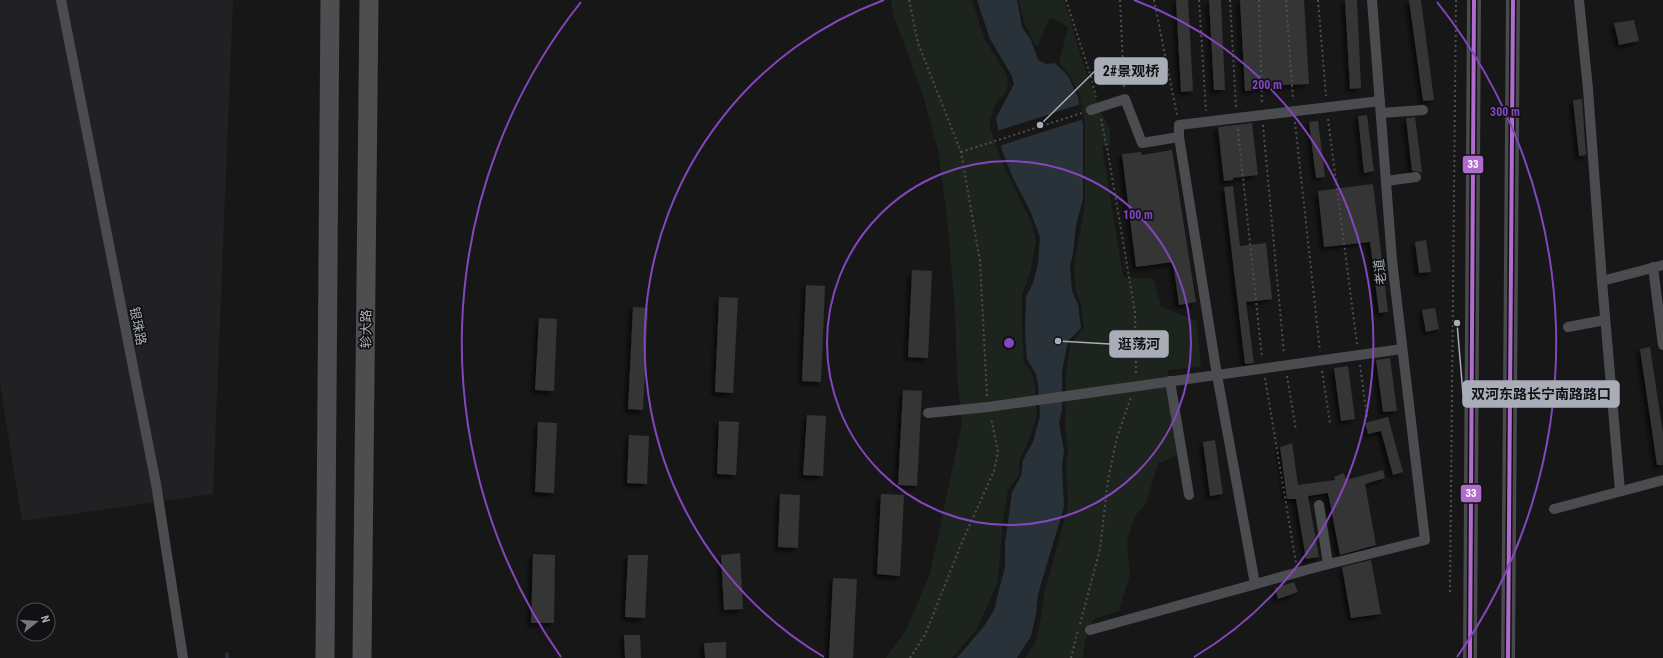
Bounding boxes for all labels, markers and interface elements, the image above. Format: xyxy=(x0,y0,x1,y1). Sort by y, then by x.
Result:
callout: 2#景观桥 xyxy=(1095,58,1167,84)
text: 2#景观桥 xyxy=(1103,63,1159,79)
text: 200 m xyxy=(1252,78,1282,92)
text: 300 m xyxy=(1490,105,1520,119)
line badge: 33 xyxy=(1462,155,1484,174)
text: 33 xyxy=(1467,158,1479,171)
text: 100 m xyxy=(1123,208,1153,222)
street label: 老道 xyxy=(1371,258,1389,286)
street label: 银珠路 xyxy=(127,305,149,347)
street label: 轸大路 xyxy=(358,309,374,349)
callout: 逛荡河 xyxy=(1110,331,1168,357)
centre of rings xyxy=(1002,336,1016,350)
text: 逛荡河 xyxy=(1118,336,1160,352)
callout: 双河东路长宁南路路口 xyxy=(1463,381,1619,407)
text: 双河东路长宁南路路口 xyxy=(1471,386,1611,402)
line badge: 33 xyxy=(1460,484,1482,503)
text: 33 xyxy=(1465,487,1477,500)
north arrow xyxy=(16,602,56,642)
text: N xyxy=(38,614,52,625)

